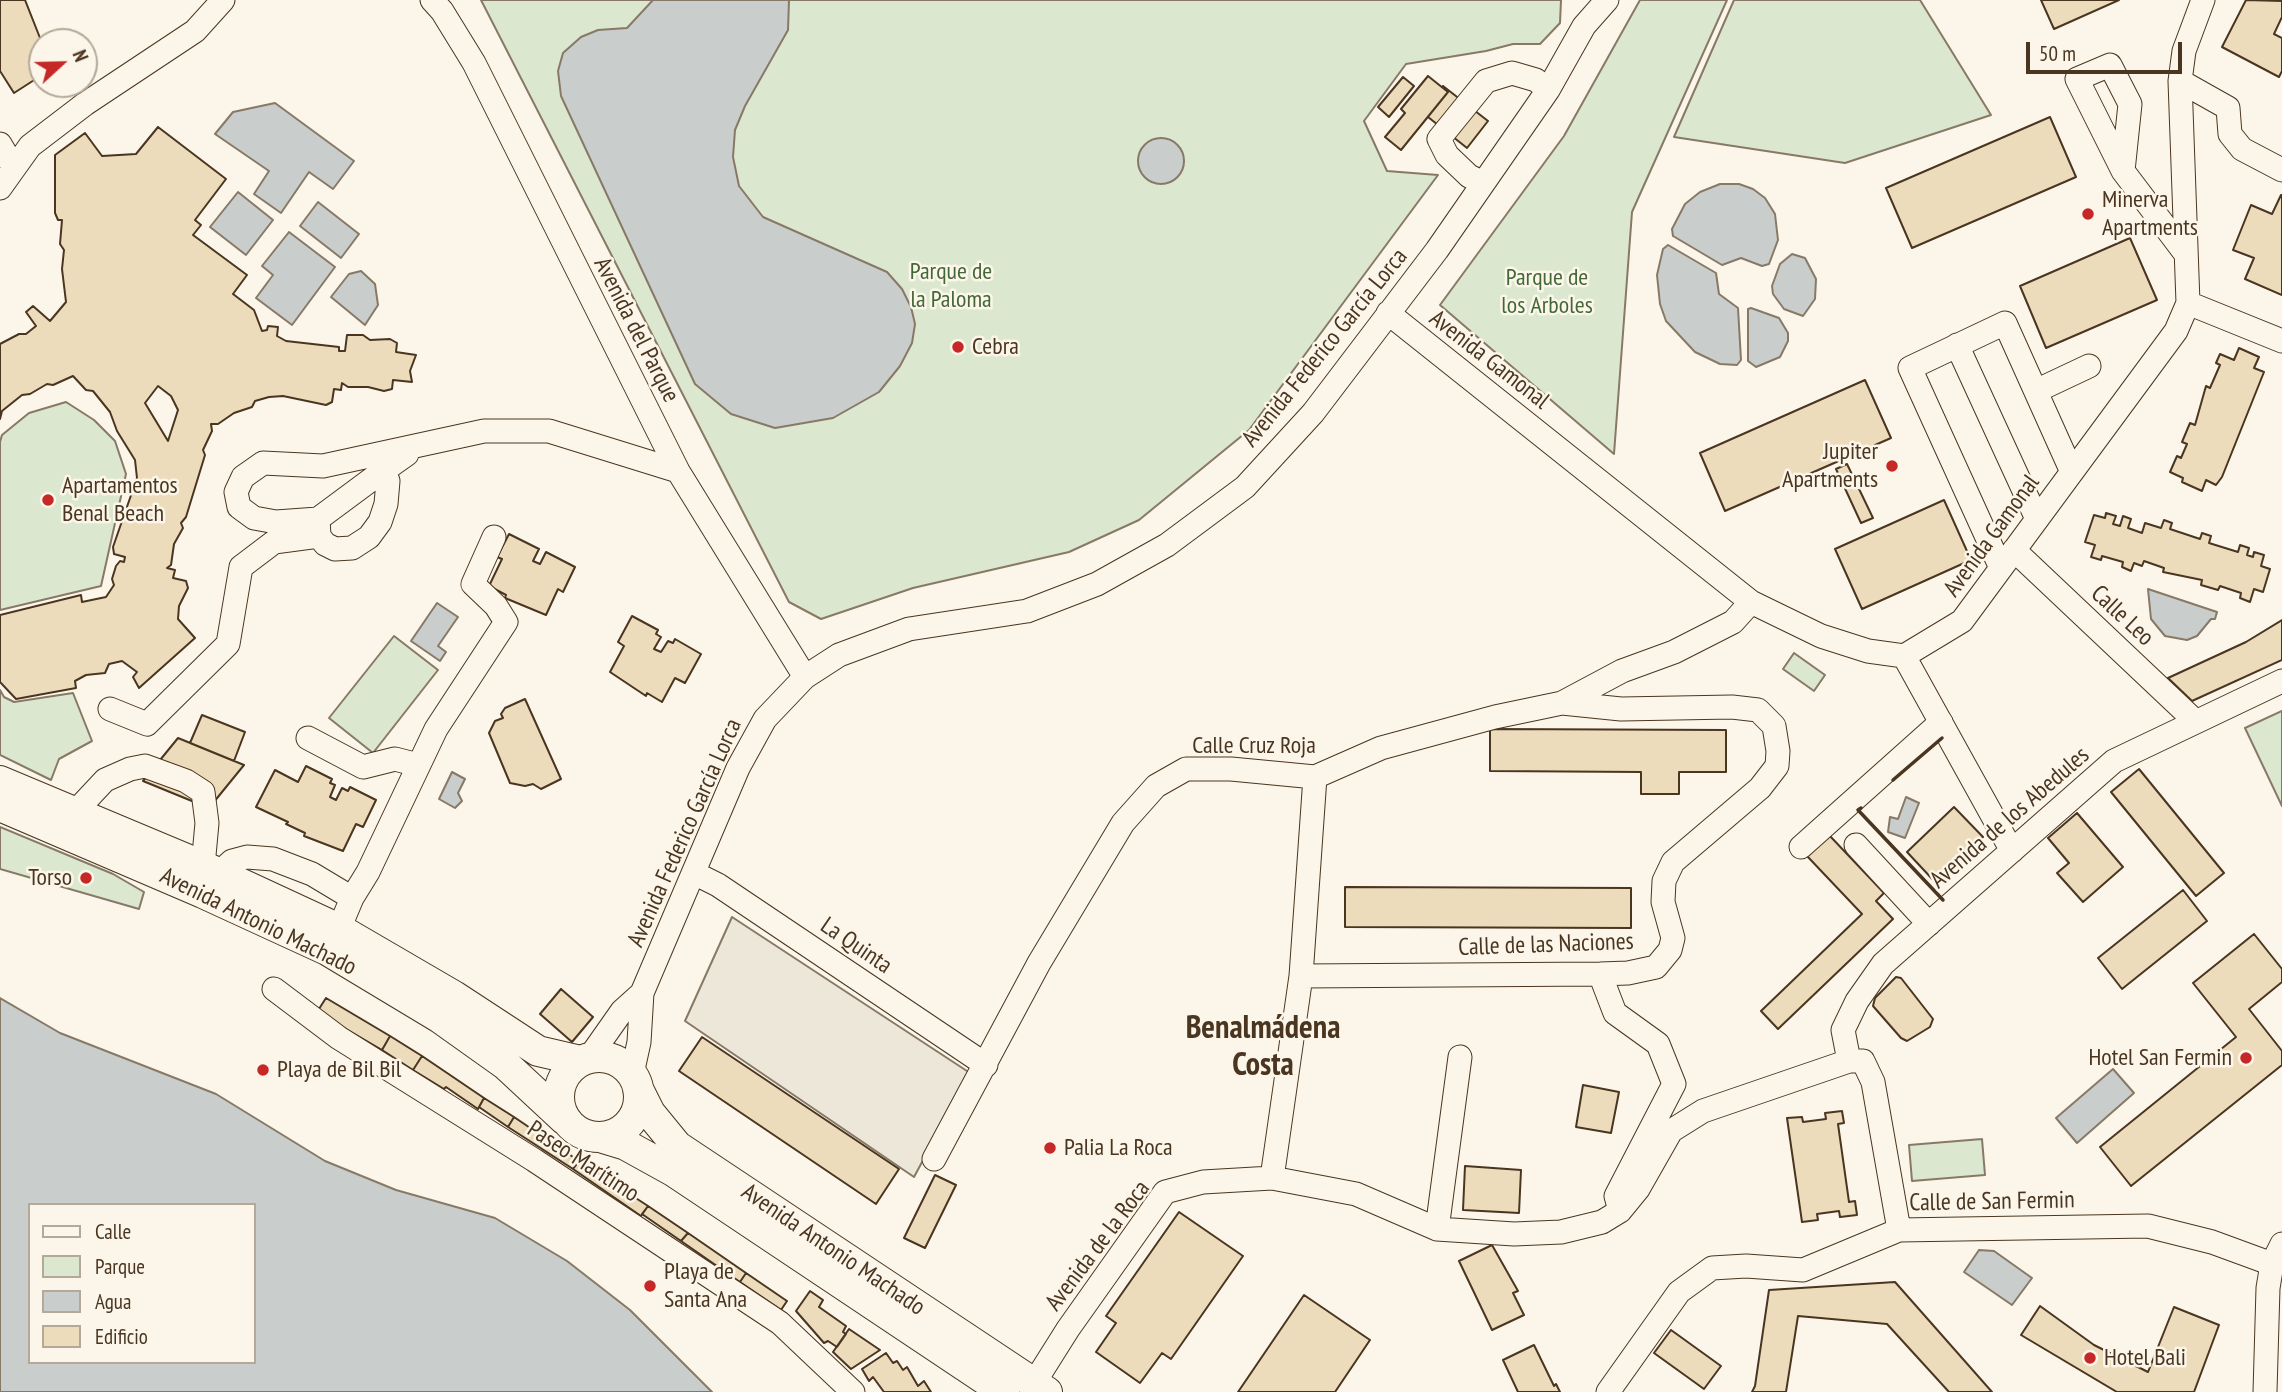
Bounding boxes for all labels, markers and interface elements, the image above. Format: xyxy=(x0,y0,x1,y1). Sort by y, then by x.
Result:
north arrow xyxy=(28,28,98,98)
scale bar xyxy=(2030,28,2186,72)
text: 50 m xyxy=(2039,40,2076,67)
text: N xyxy=(68,47,94,65)
place label: Minerva Apartments xyxy=(2102,186,2198,242)
marker: Minerva Apartments xyxy=(2080,206,2096,222)
street label: Avenida Federico García Lorca xyxy=(1236,243,1414,453)
street label: Avenida del Parque xyxy=(587,253,685,407)
park label: Parque de la Paloma xyxy=(910,258,992,314)
park label: Parque de los Arboles xyxy=(1501,264,1593,320)
street label: Avenida Gamonal xyxy=(1423,304,1555,416)
place label: Cebra xyxy=(972,333,1019,361)
marker: Cebra xyxy=(950,339,966,355)
place label: Jupiter Apartments xyxy=(1782,438,1878,494)
marker: Jupiter Apartments xyxy=(1884,458,1900,474)
street label: Avenida Gamonal xyxy=(1938,469,2046,603)
place label: Apartamentos Benal Beach xyxy=(62,472,178,528)
marker: Apartamentos Benal Beach xyxy=(40,492,56,508)
street label: Calle Leo xyxy=(2085,580,2159,652)
street label: Avenida Federico García Lorca xyxy=(622,715,748,951)
street label: Calle Cruz Roja xyxy=(1192,732,1316,760)
street label: Avenida de los Abedules xyxy=(1925,741,2095,895)
street label: Avenida Antonio Machado xyxy=(155,862,361,982)
place label: Torso xyxy=(28,864,72,892)
marker: Torso xyxy=(78,870,94,886)
street label: La Quinta xyxy=(815,912,897,980)
street label: Calle de las Naciones xyxy=(1458,928,1634,962)
district label: Benalmádena Costa xyxy=(1186,1010,1340,1085)
place label: Hotel San Fermin xyxy=(2089,1044,2232,1072)
marker: Hotel San Fermin xyxy=(2238,1050,2254,1066)
place label: Playa de Bil Bil xyxy=(277,1056,401,1084)
marker: Playa de Bil Bil xyxy=(255,1062,271,1078)
street label: Paseo Marítimo xyxy=(522,1115,644,1209)
place label: Palia La Roca xyxy=(1064,1134,1173,1162)
marker: Palia La Roca xyxy=(1042,1140,1058,1156)
street label: Avenida de la Roca xyxy=(1040,1175,1156,1317)
street label: Avenida Antonio Machado xyxy=(736,1178,930,1322)
street label: Calle de San Fermin xyxy=(1909,1186,2075,1218)
legend xyxy=(28,1203,256,1364)
text: Calle xyxy=(95,1218,131,1245)
text: Parque xyxy=(95,1253,145,1280)
place label: Playa de Santa Ana xyxy=(664,1258,747,1314)
marker: Playa de Santa Ana xyxy=(642,1278,658,1294)
text: Agua xyxy=(95,1288,131,1315)
text: Edificio xyxy=(95,1323,148,1350)
place label: Hotel Bali xyxy=(2104,1344,2186,1372)
marker: Hotel Bali xyxy=(2082,1350,2098,1366)

